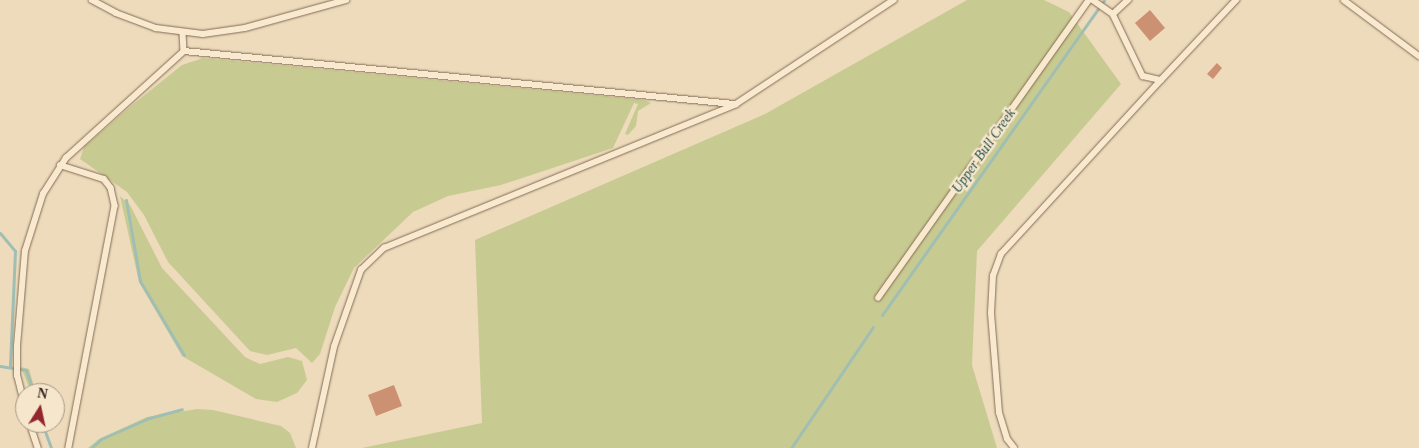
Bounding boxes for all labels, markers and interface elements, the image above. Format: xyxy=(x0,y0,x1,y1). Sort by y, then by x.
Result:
water label: Upper Bull Creek xyxy=(949,106,1019,196)
north arrow xyxy=(15,383,65,433)
text: N xyxy=(36,385,49,402)

